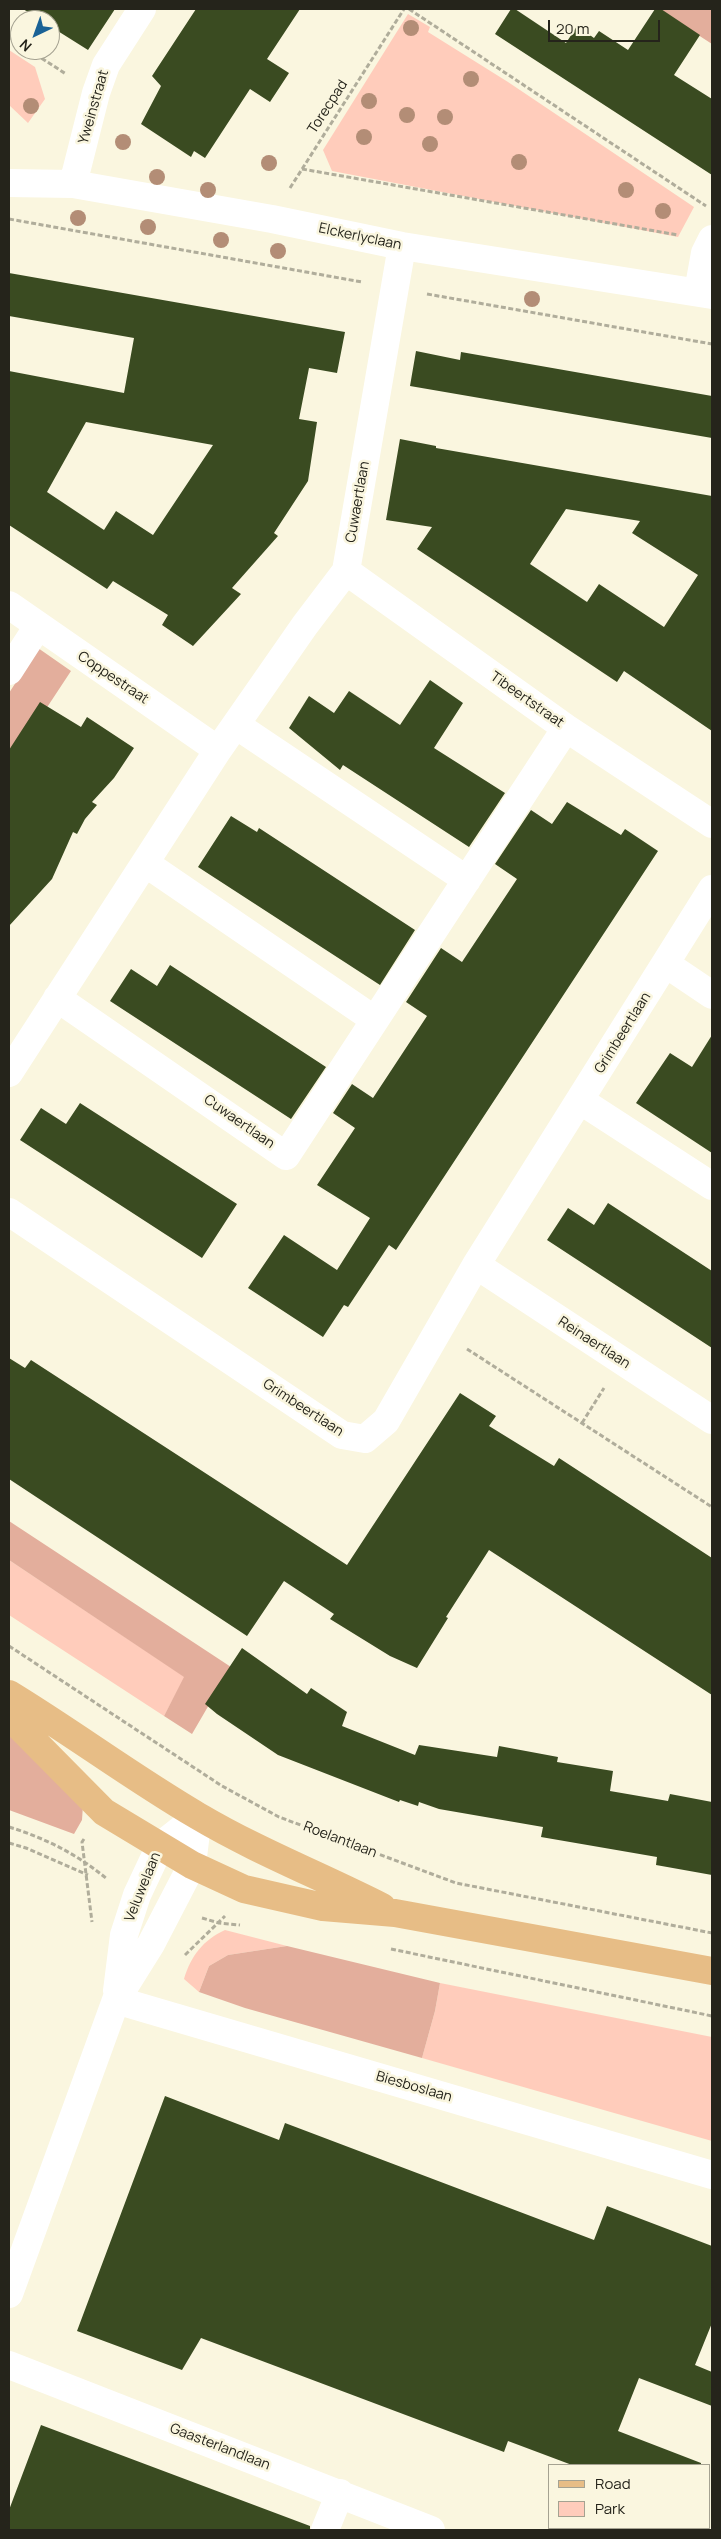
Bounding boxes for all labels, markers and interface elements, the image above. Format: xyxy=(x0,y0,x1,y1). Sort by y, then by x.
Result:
north arrow xyxy=(10,10,60,60)
scale bar xyxy=(551,10,664,42)
text: 20 m xyxy=(556,18,589,39)
text: N xyxy=(15,35,35,56)
street label: Yweinstraat xyxy=(75,68,113,146)
street label: Torecpad xyxy=(304,77,352,137)
street label: Elckerlyclaan xyxy=(317,220,403,254)
street label: Cuwaertlaan xyxy=(343,460,373,544)
street label: Coppestraat xyxy=(74,648,152,708)
street label: Tibeertstraat xyxy=(487,669,567,731)
street label: Grimbeertlaan xyxy=(591,989,655,1077)
street label: Cuwaertlaan xyxy=(200,1091,278,1153)
street label: Reinaertlaan xyxy=(555,1314,633,1372)
street label: Grimbeertlaan xyxy=(260,1376,346,1440)
street label: Roelantlaan xyxy=(301,1818,379,1862)
street label: Veluwelaan xyxy=(122,1850,164,1924)
street label: Biesboslaan xyxy=(374,2068,454,2106)
street label: Gaasterlandlaan xyxy=(167,2420,273,2474)
legend xyxy=(548,2464,711,2529)
text: Road xyxy=(595,2473,631,2494)
text: Park xyxy=(595,2498,625,2519)

